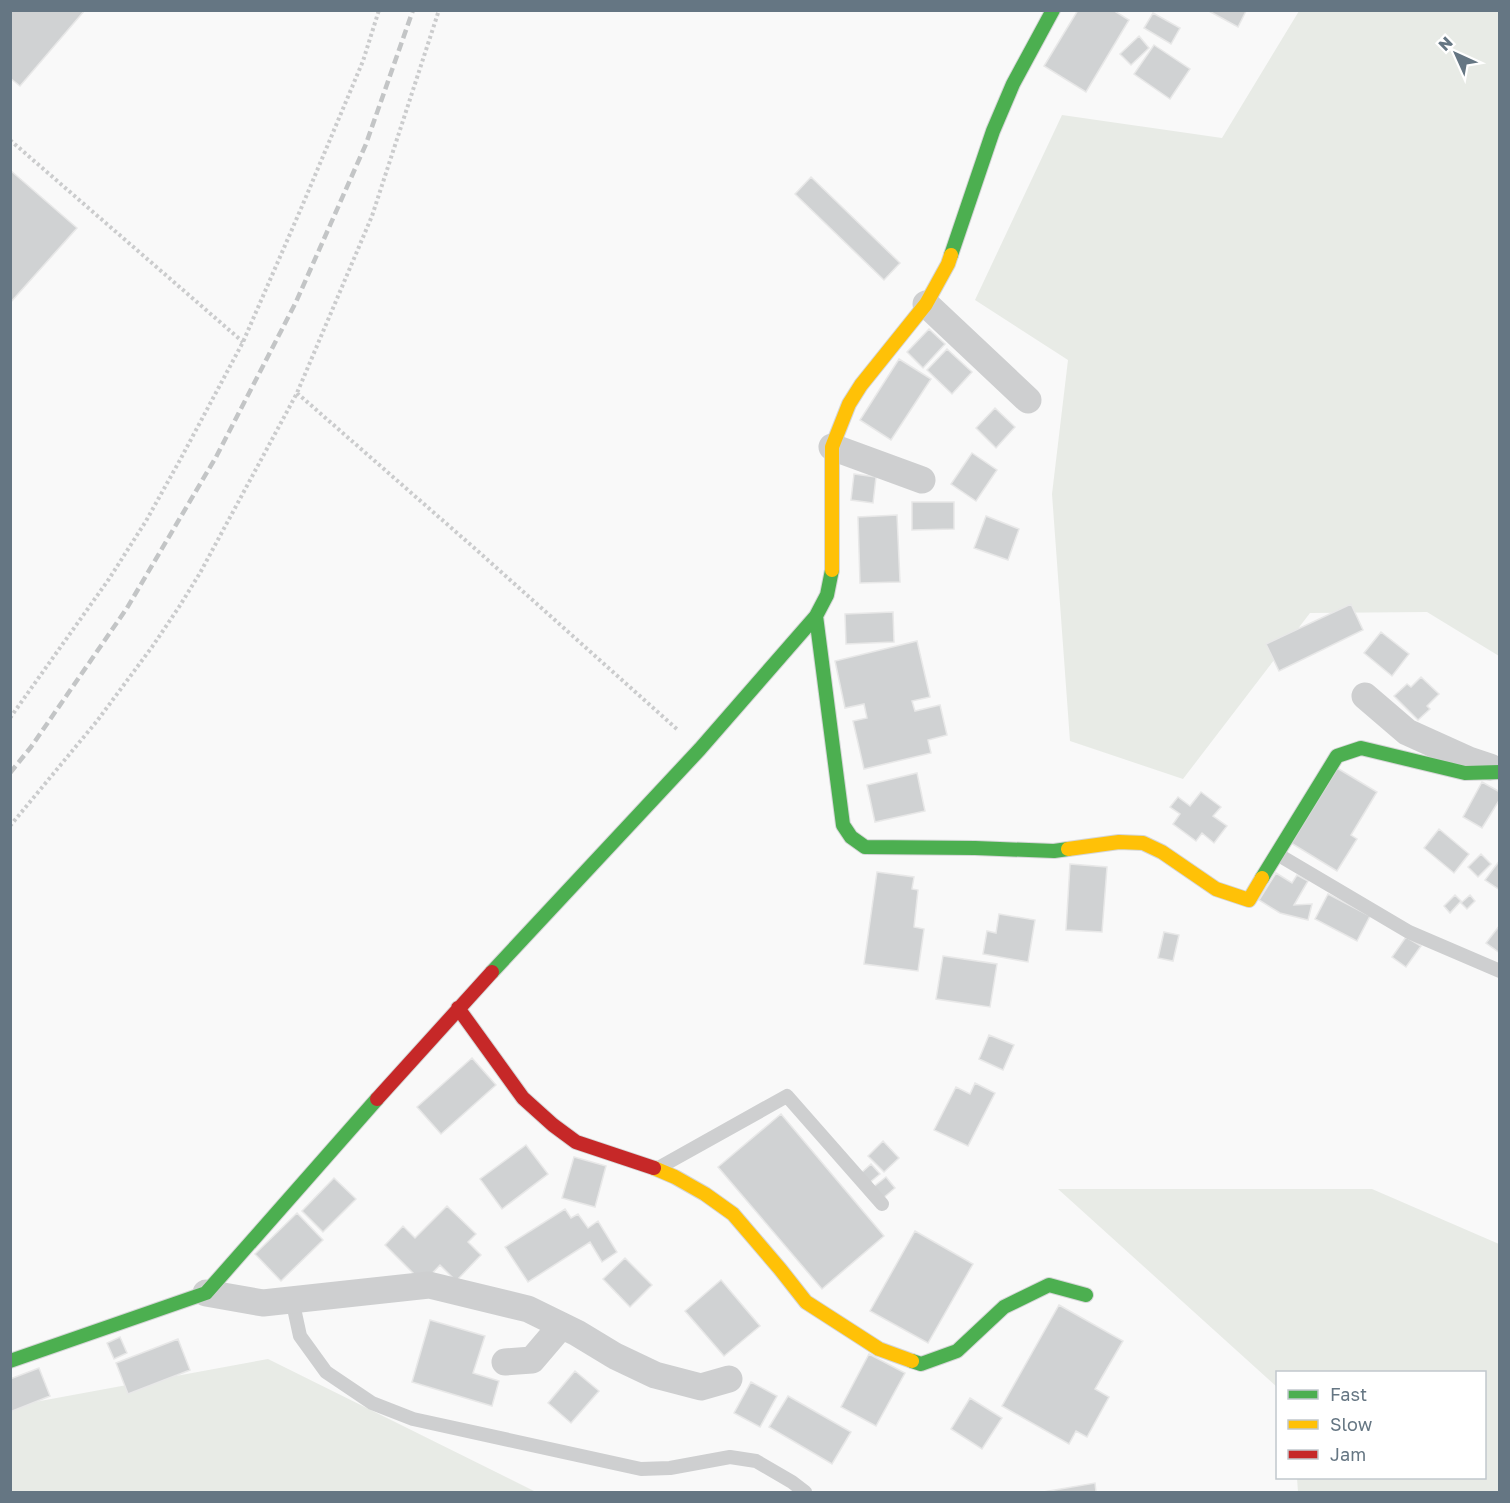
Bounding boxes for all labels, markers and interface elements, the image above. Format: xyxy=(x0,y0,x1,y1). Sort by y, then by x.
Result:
north arrow xyxy=(1426,24,1486,84)
text: N xyxy=(1434,32,1457,55)
legend xyxy=(1276,1371,1486,1479)
text: Fast xyxy=(1330,1383,1367,1405)
text: Slow xyxy=(1330,1413,1373,1435)
text: Jam xyxy=(1330,1443,1366,1465)

